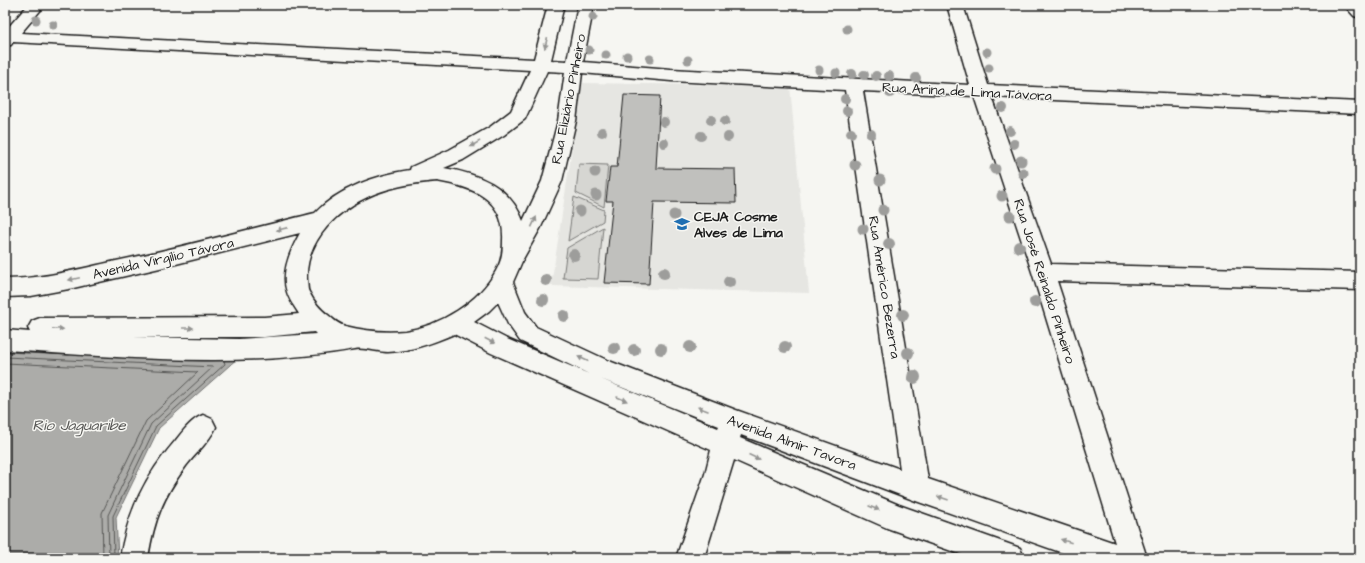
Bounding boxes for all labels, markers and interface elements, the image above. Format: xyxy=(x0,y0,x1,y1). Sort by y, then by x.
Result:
street label: Rua Eliziário Pinheiro xyxy=(547,32,591,166)
one-way arrow xyxy=(543,37,549,49)
street label: Rua Arina de Lima Távora xyxy=(882,78,1052,106)
one-way arrow xyxy=(470,140,480,148)
street label: Rua José Reinaldo Pinheiro xyxy=(1008,196,1080,366)
place label: CEJA Cosme Alves de Lima xyxy=(694,207,784,243)
street label: Rua Américo Bezerra xyxy=(863,214,905,360)
school or university icon: CEJA Cosme Alves de Lima xyxy=(673,215,691,233)
one-way arrow xyxy=(530,216,537,228)
one-way arrow xyxy=(276,227,288,233)
street label: Avenida Virgílio Távora xyxy=(91,233,236,285)
one-way arrow xyxy=(68,276,80,282)
one-way arrow xyxy=(52,325,64,332)
one-way arrow xyxy=(182,325,195,331)
one-way arrow xyxy=(485,338,496,345)
one-way arrow xyxy=(577,356,589,362)
one-way arrow xyxy=(617,396,628,402)
one-way arrow xyxy=(697,405,709,411)
street label: Avenida Almir Tavora xyxy=(724,410,859,476)
water label: Rio Jaguaribe xyxy=(32,415,126,437)
one-way arrow xyxy=(748,454,760,460)
one-way arrow xyxy=(937,495,949,501)
one-way arrow xyxy=(868,506,880,512)
one-way arrow xyxy=(1059,538,1071,544)

